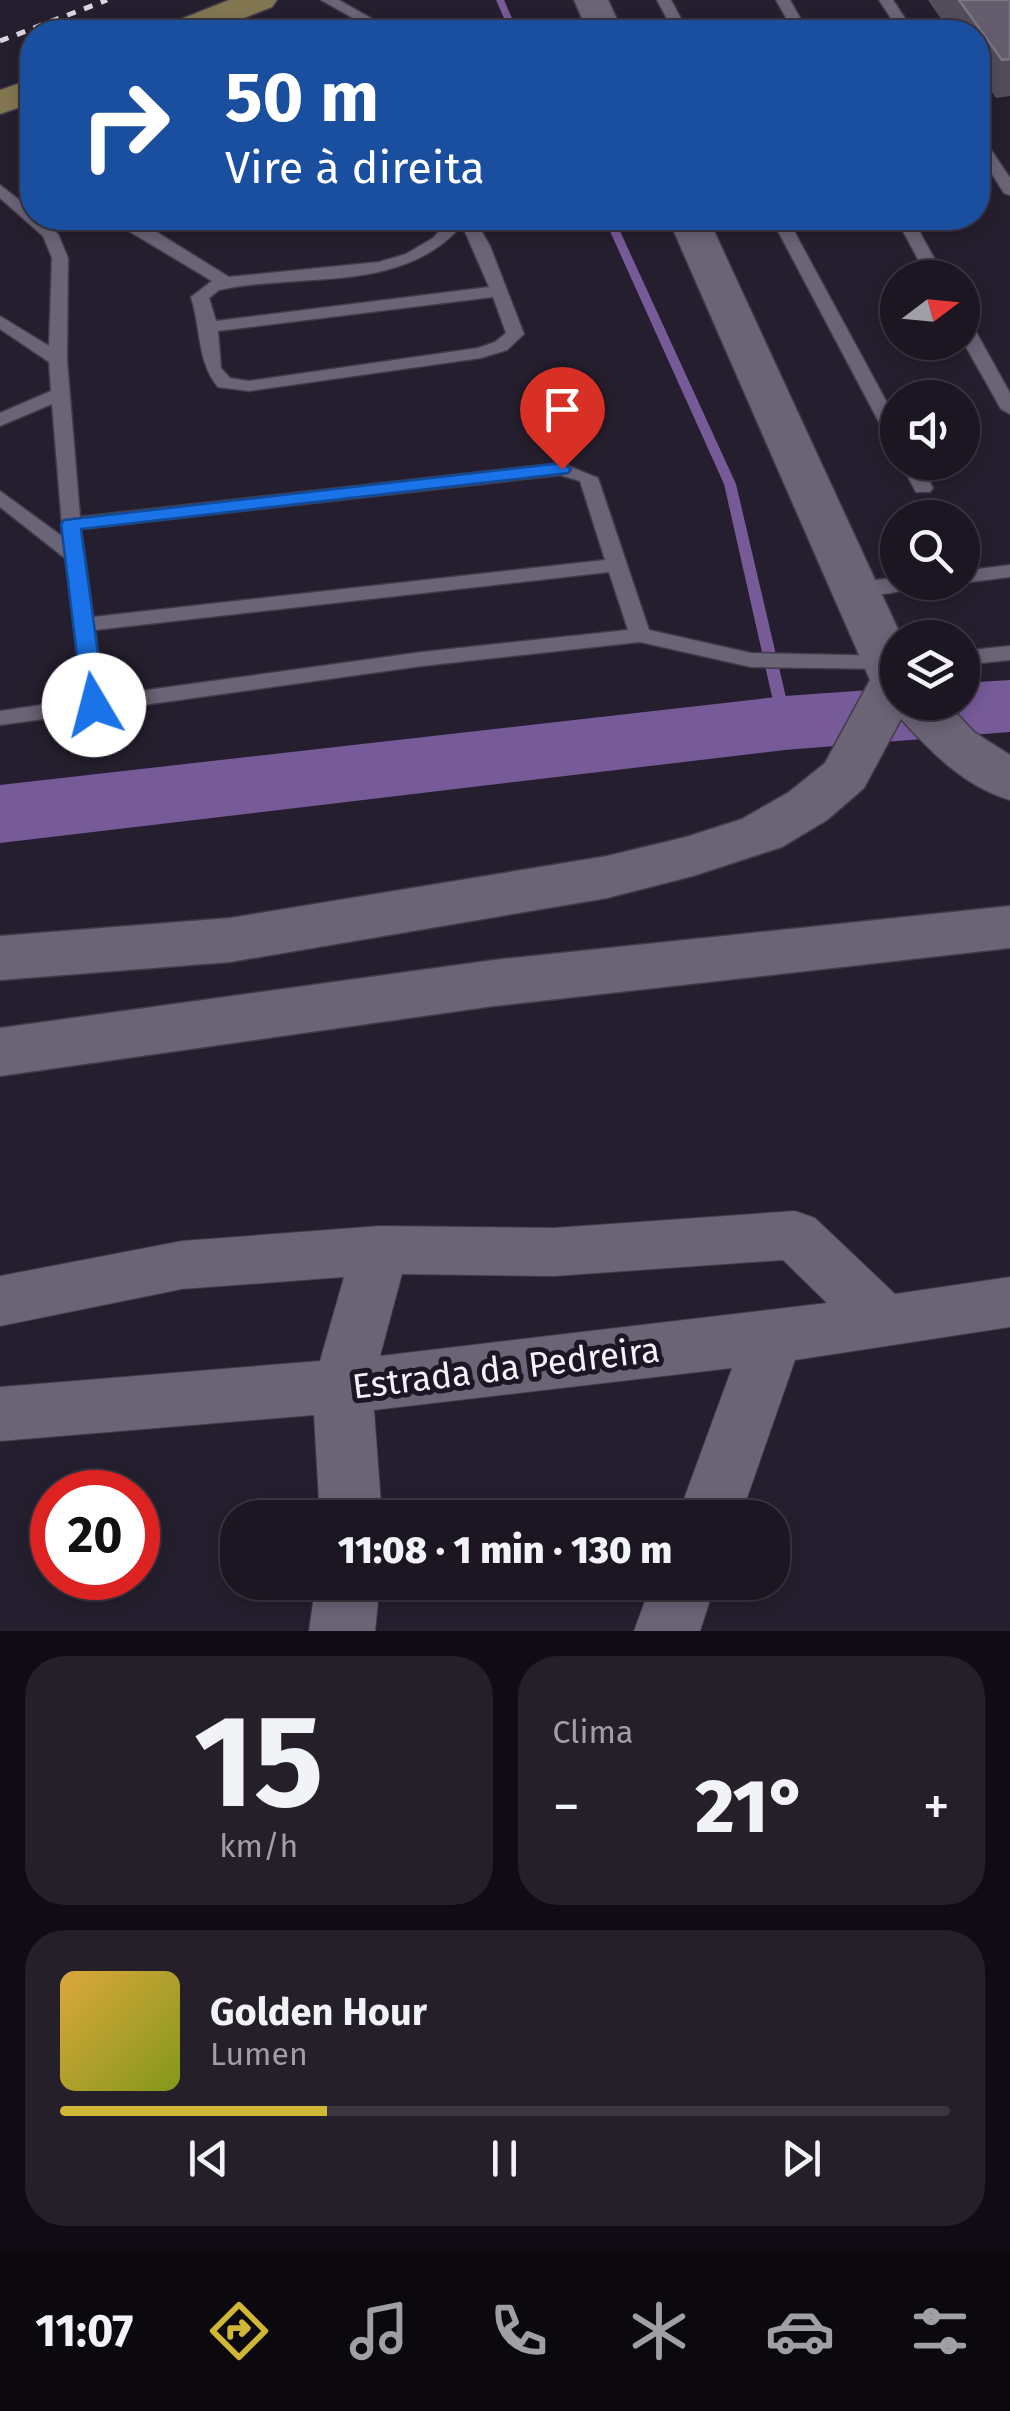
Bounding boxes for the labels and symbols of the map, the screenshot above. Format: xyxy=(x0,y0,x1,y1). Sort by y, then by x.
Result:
north arrow xyxy=(880,260,980,360)
pin xyxy=(520,367,605,470)
position arrow xyxy=(42,653,146,757)
street label: Estrada da Pedreira xyxy=(350,1328,662,1408)
speed limit sign: 20 xyxy=(30,1470,160,1600)

